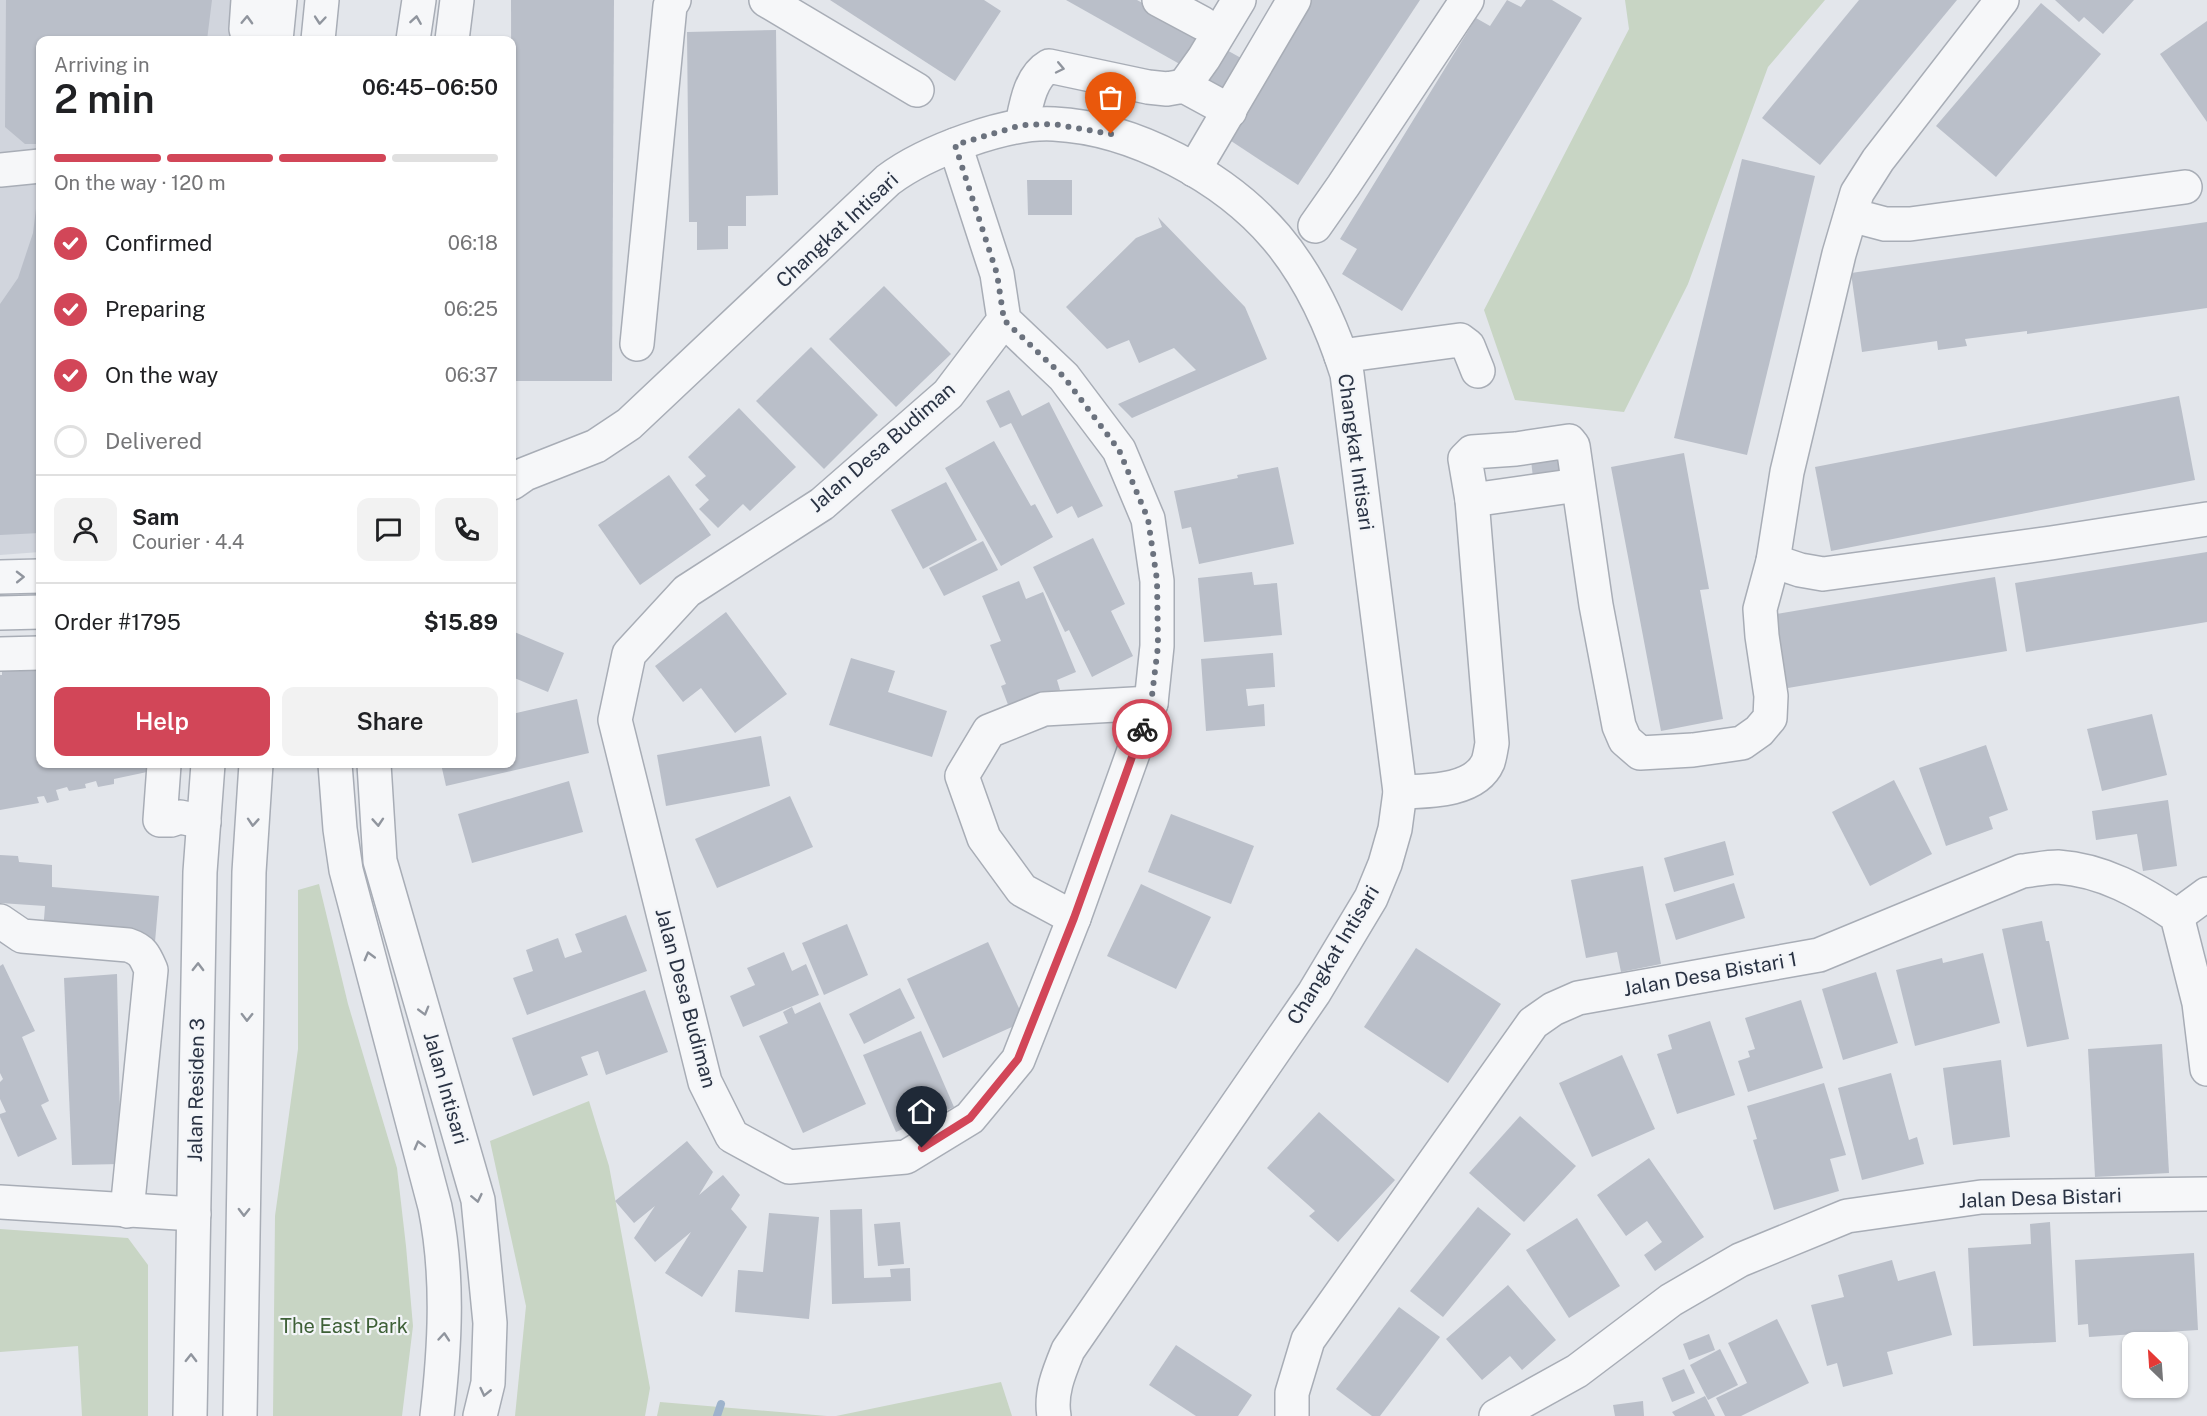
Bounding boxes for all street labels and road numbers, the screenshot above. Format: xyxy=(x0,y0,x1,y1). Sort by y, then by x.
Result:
street label: Changkat Intisari xyxy=(771,167,903,293)
street label: Changkat Intisari xyxy=(1333,372,1379,532)
street label: Jalan Desa Budiman xyxy=(804,377,960,517)
street label: Changkat Intisari xyxy=(1282,881,1384,1029)
street label: Jalan Desa Budiman xyxy=(650,905,722,1091)
street label: Jalan Desa Bistari 1 xyxy=(1621,947,1799,1001)
street label: Jalan Residen 3 xyxy=(183,1018,209,1162)
street label: Jalan Intisari xyxy=(419,1029,473,1147)
street label: Jalan Desa Bistari xyxy=(1958,1183,2122,1213)

